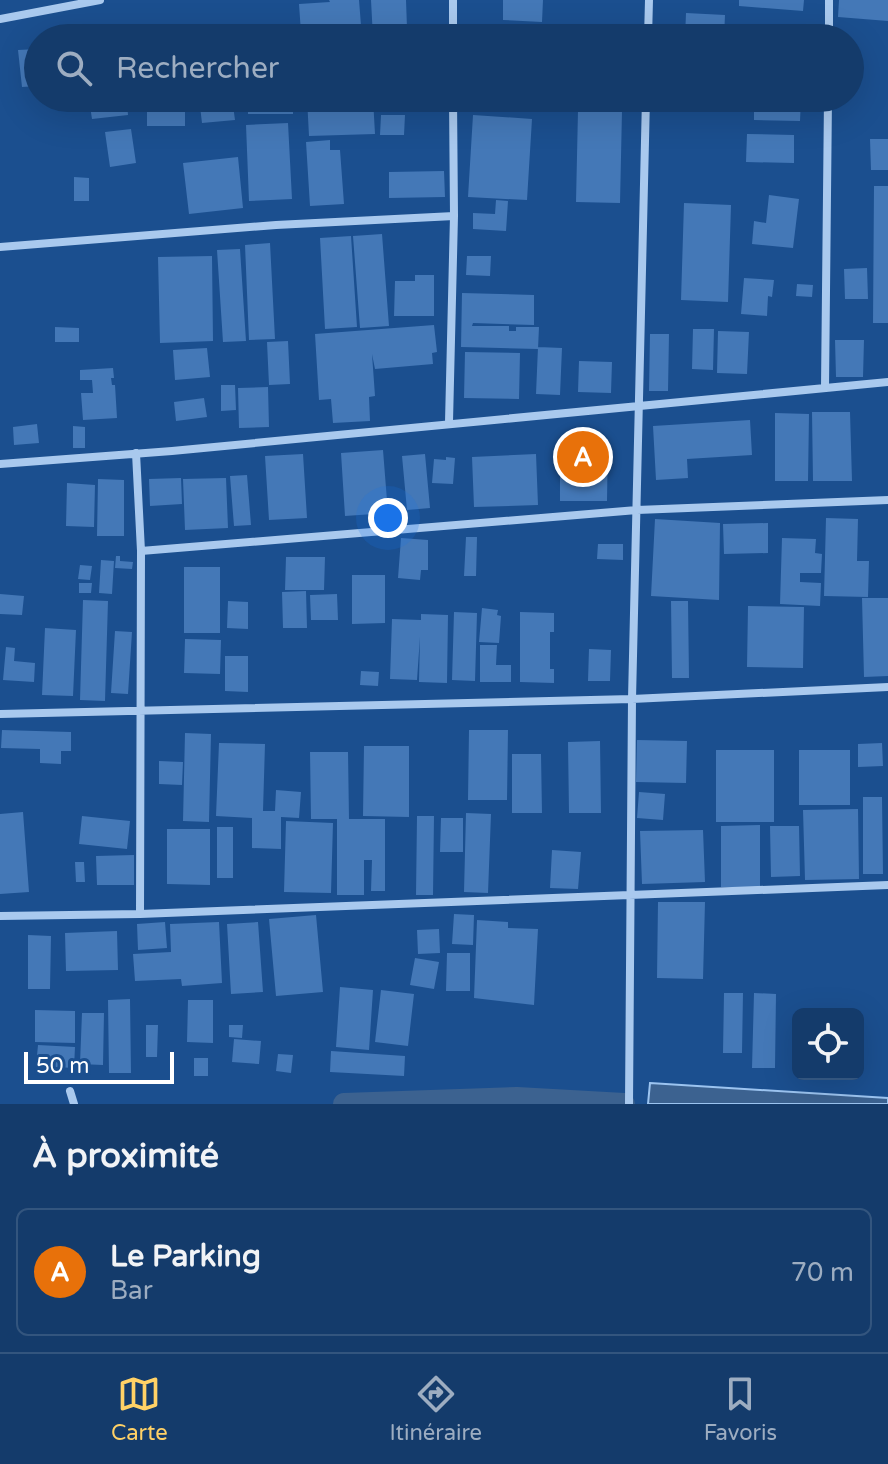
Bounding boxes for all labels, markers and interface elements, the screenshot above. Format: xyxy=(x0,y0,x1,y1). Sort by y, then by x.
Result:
search box xyxy=(24,24,864,112)
icon: search xyxy=(52,46,96,90)
text: Rechercher xyxy=(116,50,279,87)
pin: A xyxy=(557,427,609,487)
your location xyxy=(368,498,408,538)
map controls xyxy=(792,1008,864,1080)
button: locate xyxy=(792,1008,864,1080)
scale bar xyxy=(24,1048,174,1084)
text: 50 m xyxy=(36,1053,90,1079)
text: À proximité xyxy=(32,1136,219,1177)
text: Le Parking xyxy=(110,1238,261,1275)
text: A xyxy=(50,1257,70,1288)
text: 70 m xyxy=(791,1257,854,1288)
text: Bar xyxy=(110,1275,153,1306)
tab: Carte xyxy=(111,1372,168,1446)
tab: Itinéraire xyxy=(389,1372,482,1446)
tab: Favoris xyxy=(704,1372,777,1446)

